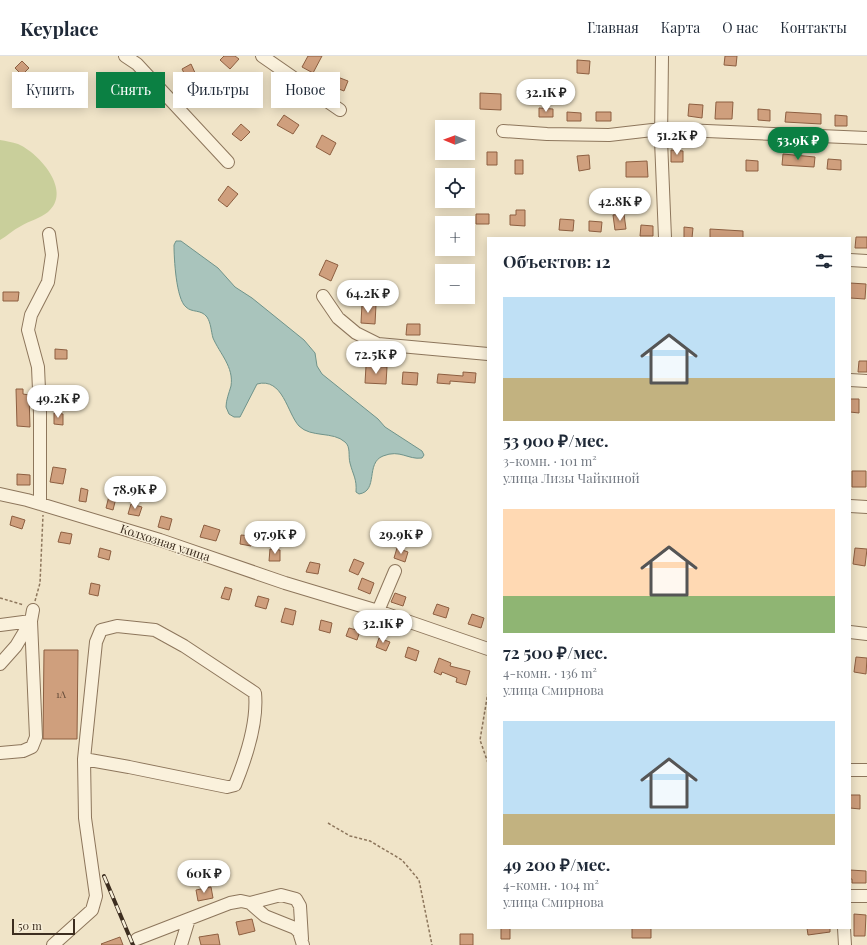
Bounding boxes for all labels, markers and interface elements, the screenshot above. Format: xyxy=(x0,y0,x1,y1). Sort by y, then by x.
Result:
text: Keyplace xyxy=(20,15,99,41)
text: Главная xyxy=(587,18,639,37)
text: Карта xyxy=(661,18,700,37)
text: О нас xyxy=(722,18,758,37)
text: Контакты xyxy=(780,18,847,37)
chip: Купить xyxy=(12,72,88,108)
chip: Снять xyxy=(96,72,165,108)
chip: Фильтры xyxy=(173,72,263,108)
chip: Новое xyxy=(271,72,340,108)
pin: 32.1K ₽ xyxy=(509,79,583,113)
text: 32.1K ₽ xyxy=(525,83,567,100)
north arrow xyxy=(435,120,475,160)
map controls xyxy=(435,120,475,304)
pin: 51.2K ₽ xyxy=(640,122,714,156)
text: 51.2K ₽ xyxy=(656,126,698,143)
pin: 53.9K ₽ xyxy=(761,127,835,161)
text: 53.9K ₽ xyxy=(777,131,819,148)
button: locate xyxy=(435,168,475,208)
pin: 42.8K ₽ xyxy=(583,188,657,222)
text: 42.8K ₽ xyxy=(598,192,642,209)
button: + xyxy=(435,216,475,256)
text: Объектов: 12 xyxy=(503,250,611,272)
icon: filters xyxy=(813,250,835,272)
button: − xyxy=(435,264,475,304)
pin: 64.2K ₽ xyxy=(331,280,405,314)
text: 64.2K ₽ xyxy=(346,284,390,301)
icon: home xyxy=(633,323,705,395)
pin: 72.5K ₽ xyxy=(339,341,413,375)
text: 72.5K ₽ xyxy=(355,345,397,362)
pin: 49.2K ₽ xyxy=(21,385,95,419)
text: 49.2K ₽ xyxy=(36,389,80,406)
text: 53 900 ₽/мес. xyxy=(503,429,609,451)
text: 3-комн. · 101 m² xyxy=(503,452,597,469)
text: улица Лизы Чайкиной xyxy=(503,469,640,486)
pin: 78.9K ₽ xyxy=(98,476,172,510)
text: 78.9K ₽ xyxy=(113,480,157,497)
street label: Колхозная улица xyxy=(118,520,212,564)
pin: 97.9K ₽ xyxy=(238,521,312,555)
pin: 29.9K ₽ xyxy=(364,521,438,555)
text: 97.9K ₽ xyxy=(254,525,296,542)
text: 29.9K ₽ xyxy=(379,525,423,542)
icon: home xyxy=(633,535,705,607)
pin: 32.1K ₽ xyxy=(346,610,420,644)
text: 32.1K ₽ xyxy=(362,614,404,631)
text: 72 500 ₽/мес. xyxy=(503,641,607,663)
text: 4-комн. · 136 m² xyxy=(503,664,597,681)
text: улица Смирнова xyxy=(503,681,604,698)
house number: 1А xyxy=(56,687,67,701)
icon: home xyxy=(633,747,705,819)
text: 49 200 ₽/мес. xyxy=(503,853,610,875)
pin: 60K ₽ xyxy=(176,860,232,894)
text: 60K ₽ xyxy=(186,864,222,881)
text: 4-комн. · 104 m² xyxy=(503,876,599,893)
text: улица Смирнова xyxy=(503,893,604,910)
scale bar xyxy=(12,917,75,936)
text: 50 m xyxy=(18,918,42,933)

